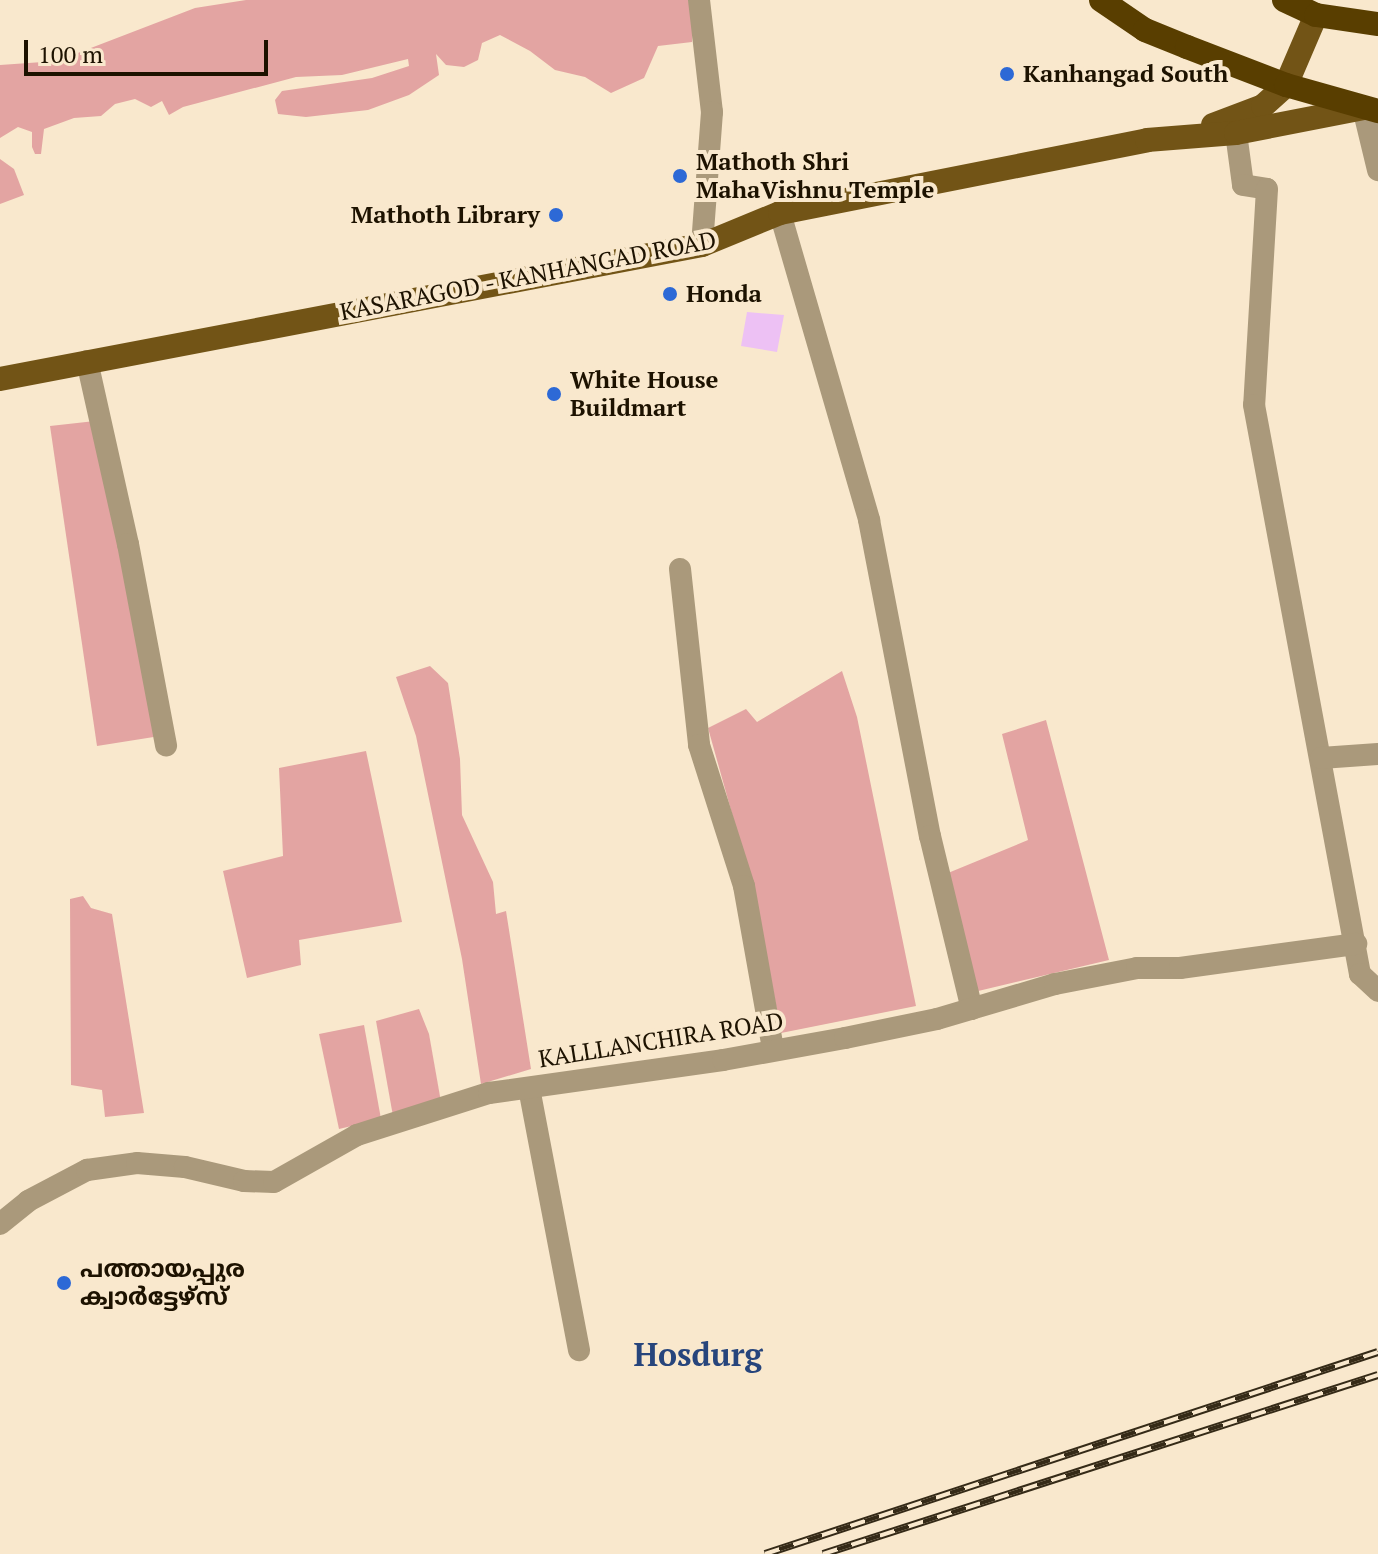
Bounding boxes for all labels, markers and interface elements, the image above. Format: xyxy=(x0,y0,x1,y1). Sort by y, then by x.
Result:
scale bar xyxy=(28,24,272,74)
text: 100 m xyxy=(38,38,103,70)
place label: Kanhangad South xyxy=(1023,60,1228,88)
marker: Kanhangad South xyxy=(998,65,1016,83)
place label: Mathoth Shri MahaVishnu Temple xyxy=(696,148,934,204)
marker: Mathoth Shri MahaVishnu Temple xyxy=(671,167,689,185)
place label: Mathoth Library xyxy=(351,201,540,229)
marker: Mathoth Library xyxy=(547,206,565,224)
street label: KASARAGOD - KANHANGAD ROAD xyxy=(336,225,720,327)
place label: Honda xyxy=(686,280,762,308)
marker: Honda xyxy=(661,285,679,303)
place label: White House Buildmart xyxy=(570,366,718,422)
marker: White House Buildmart xyxy=(545,385,563,403)
street label: KALLLANCHIRA ROAD xyxy=(536,1006,786,1074)
place label: പത്തായപ്പുര ക്വാർട്ടേഴ്സ് xyxy=(80,1255,245,1311)
marker: പത്തായപ്പുര ക്വാർട്ടേഴ്സ് xyxy=(55,1274,73,1292)
district label: Hosdurg xyxy=(634,1335,762,1373)

